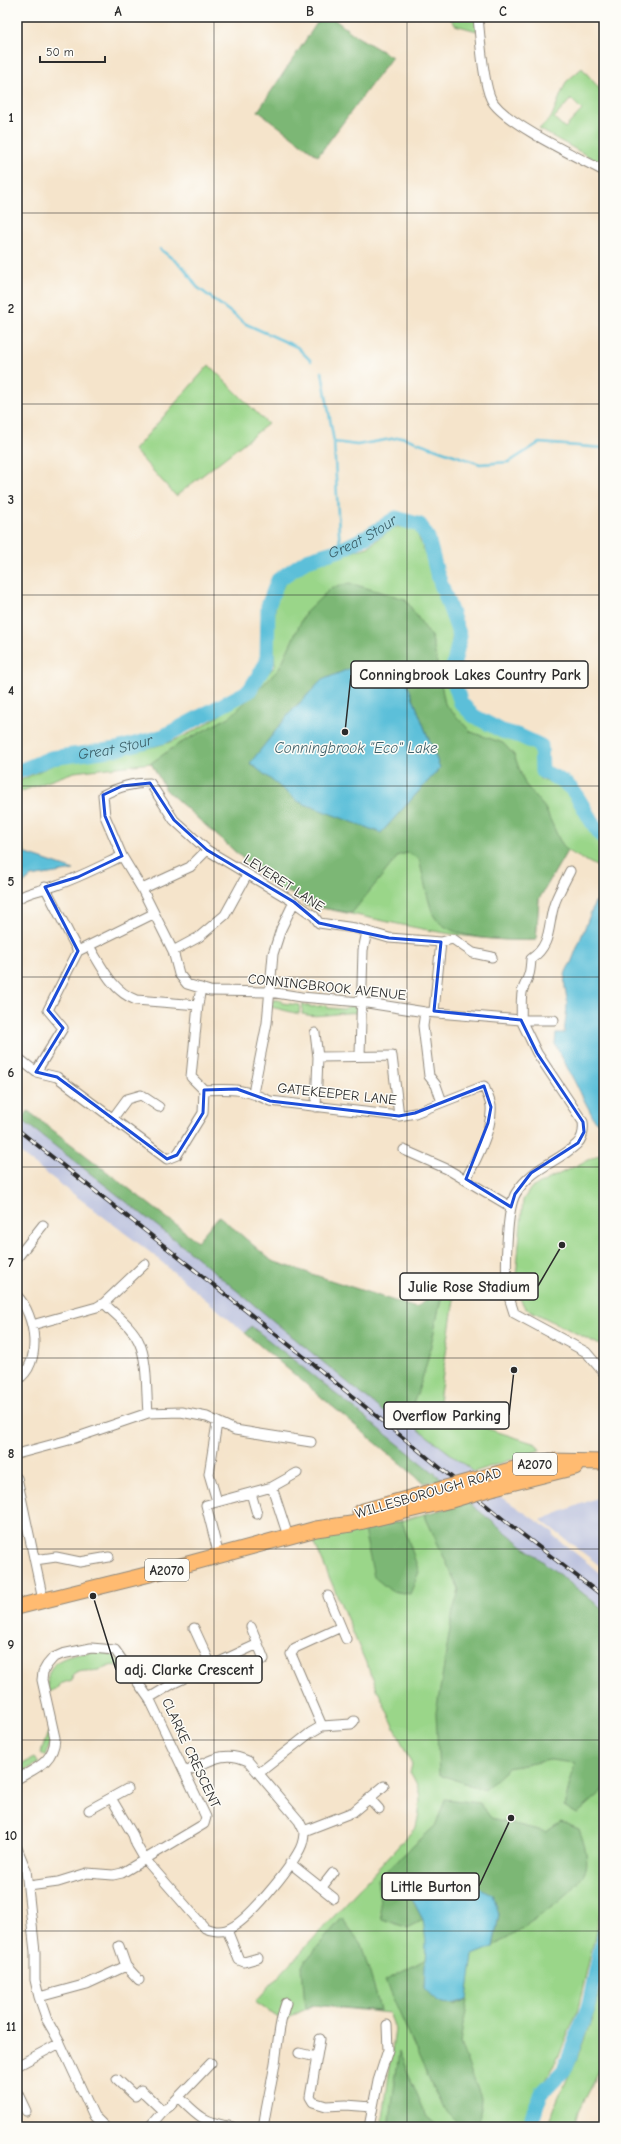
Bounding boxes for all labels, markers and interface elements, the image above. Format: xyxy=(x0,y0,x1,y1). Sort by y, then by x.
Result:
text: A xyxy=(114,4,122,19)
text: B xyxy=(306,4,314,19)
text: C xyxy=(499,4,507,19)
scale bar xyxy=(40,38,105,64)
text: 50 m xyxy=(46,45,74,59)
text: 1 xyxy=(8,110,14,125)
text: 2 xyxy=(8,301,14,316)
text: 3 xyxy=(8,492,14,507)
water label: Great Stour xyxy=(326,510,401,562)
callout: Conningbrook Lakes Country Park xyxy=(351,661,588,688)
text: Conningbrook Lakes Country Park xyxy=(359,666,581,684)
text: 4 xyxy=(8,683,14,698)
water label: Great Stour xyxy=(77,730,156,763)
water label: Conningbrook "Eco" Lake xyxy=(275,739,438,757)
street label: LEVERET LANE xyxy=(240,851,328,915)
text: 5 xyxy=(8,874,15,889)
street label: CONNINGBROOK AVENUE xyxy=(247,970,407,1004)
text: 6 xyxy=(8,1065,15,1080)
street label: GATEKEEPER LANE xyxy=(277,1079,397,1109)
text: 7 xyxy=(8,1255,14,1270)
callout: Julie Rose Stadium xyxy=(400,1273,538,1300)
text: Julie Rose Stadium xyxy=(408,1278,530,1296)
callout: Overflow Parking xyxy=(384,1402,509,1429)
text: Overflow Parking xyxy=(392,1407,502,1425)
text: 8 xyxy=(8,1446,14,1461)
road number: A2070 xyxy=(513,1453,557,1475)
street label: WILLESBOROUGH ROAD xyxy=(353,1464,503,1522)
road number: A2070 xyxy=(145,1559,189,1581)
text: 9 xyxy=(8,1637,15,1652)
callout: adj. Clarke Crescent xyxy=(116,1656,262,1683)
text: adj. Clarke Crescent xyxy=(124,1661,255,1679)
street label: CLARKE CRESCENT xyxy=(158,1695,224,1811)
text: 10 xyxy=(5,1828,17,1843)
callout: Little Burton xyxy=(382,1873,479,1900)
text: Little Burton xyxy=(391,1878,471,1896)
text: 11 xyxy=(6,2019,16,2034)

